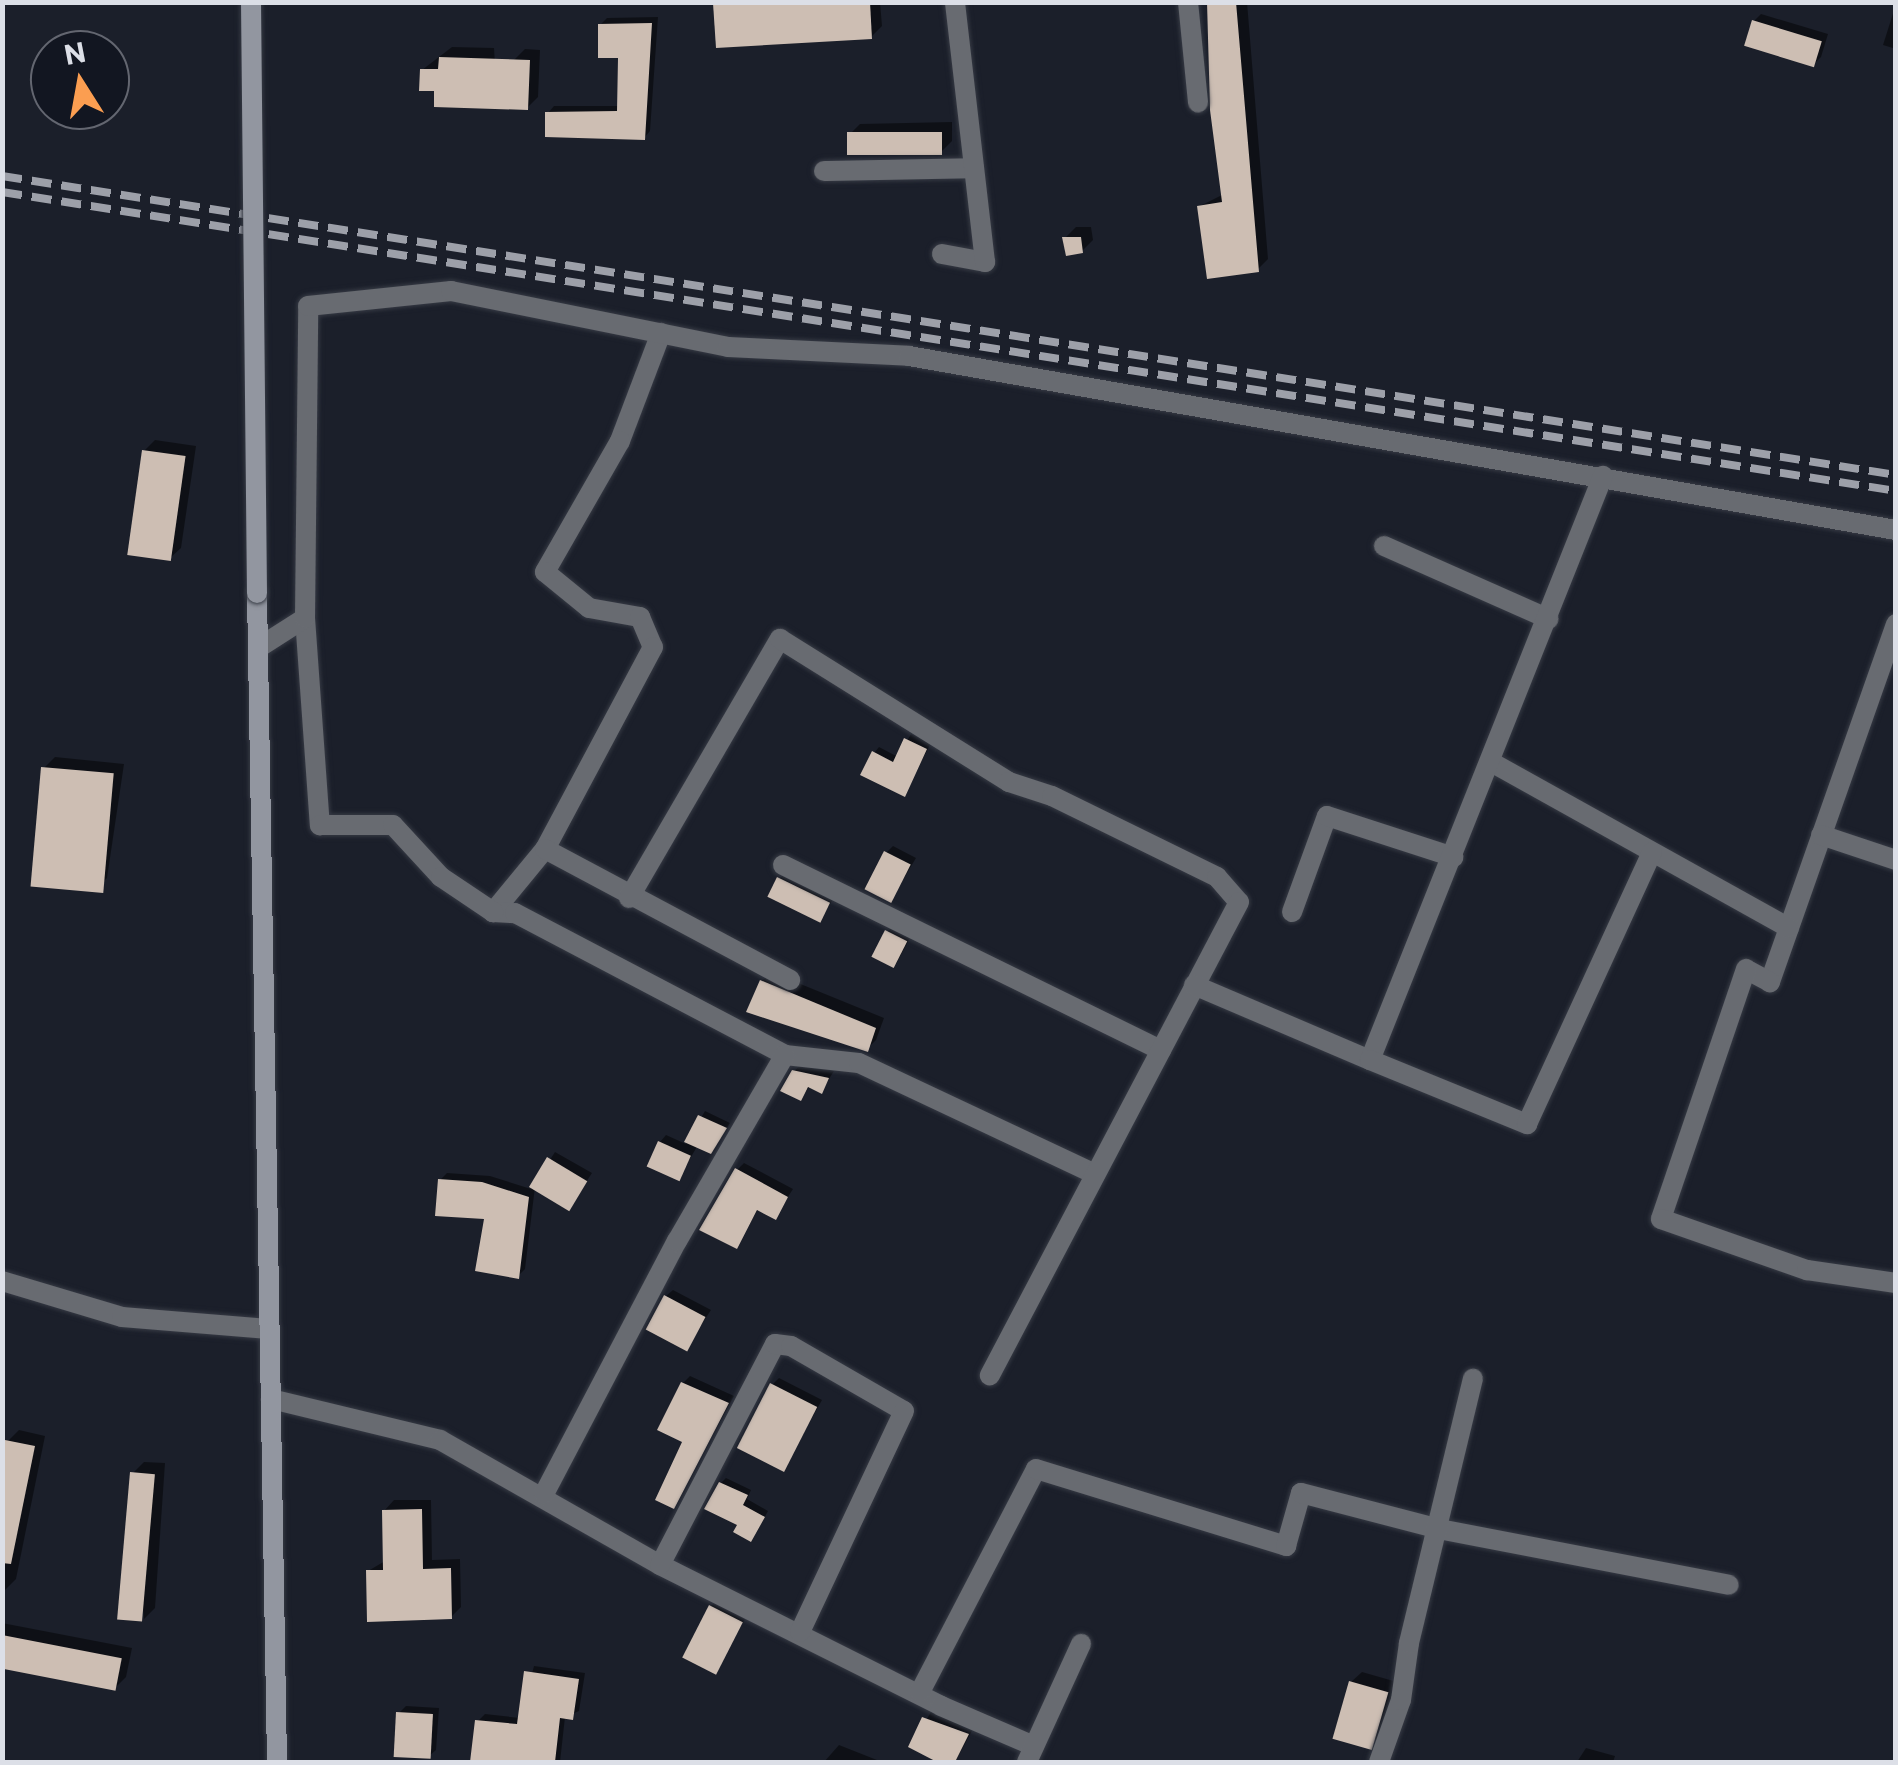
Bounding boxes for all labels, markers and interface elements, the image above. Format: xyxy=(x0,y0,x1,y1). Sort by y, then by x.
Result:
north arrow xyxy=(30,30,130,130)
text: N xyxy=(61,34,88,71)

